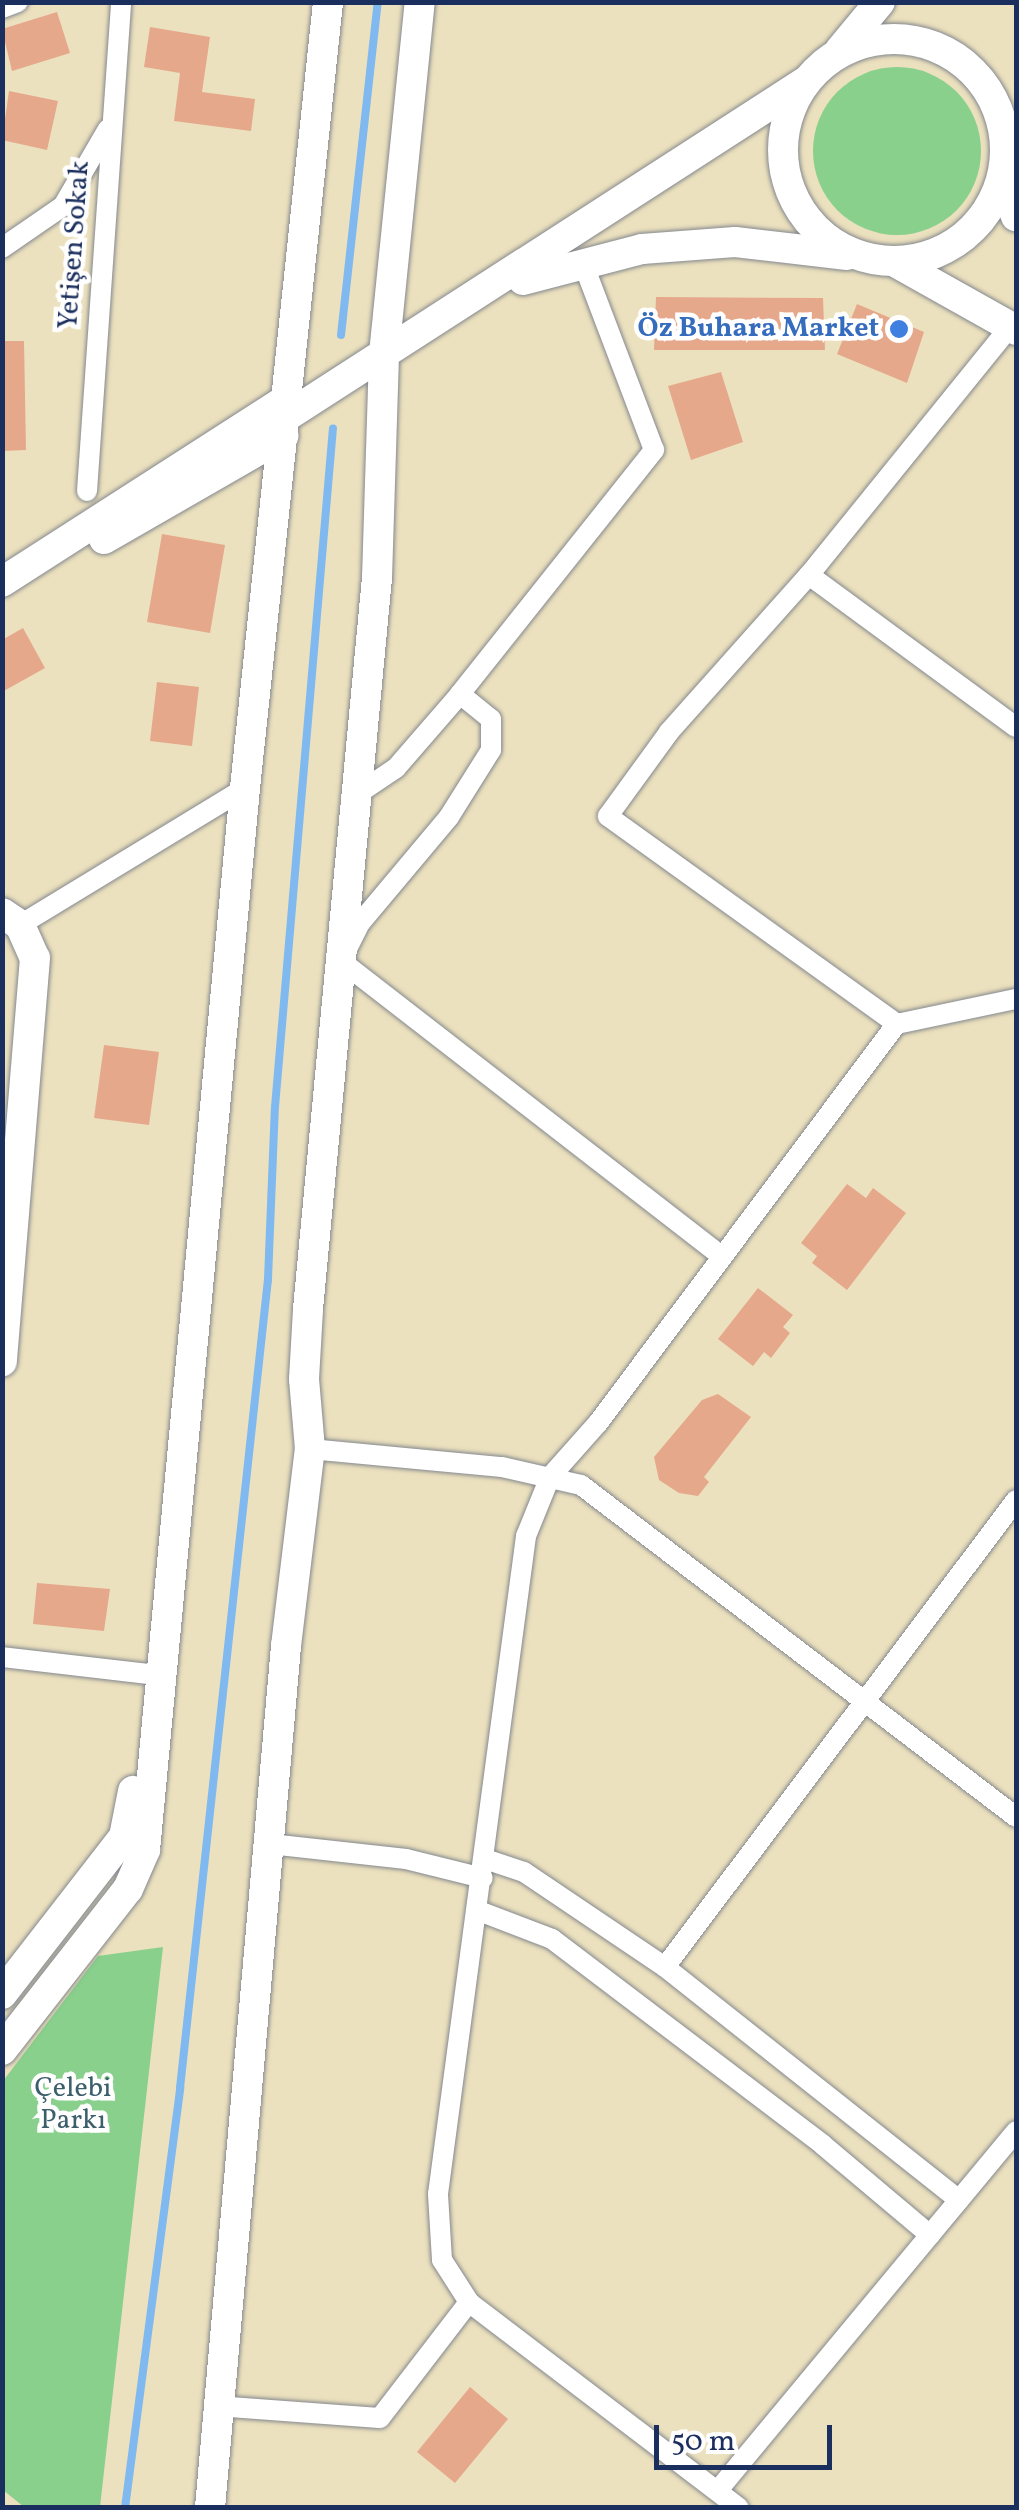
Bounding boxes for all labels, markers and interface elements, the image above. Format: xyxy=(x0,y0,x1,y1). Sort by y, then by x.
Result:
street label: Yetişen Sokak xyxy=(52,160,98,330)
place label: Öz Buhara Market xyxy=(638,312,879,346)
marker: Öz Buhara Market xyxy=(888,318,910,340)
park label: Çelebi Parkı xyxy=(35,2072,111,2138)
scale bar xyxy=(659,2405,836,2467)
text: 50 m xyxy=(671,2421,735,2463)

